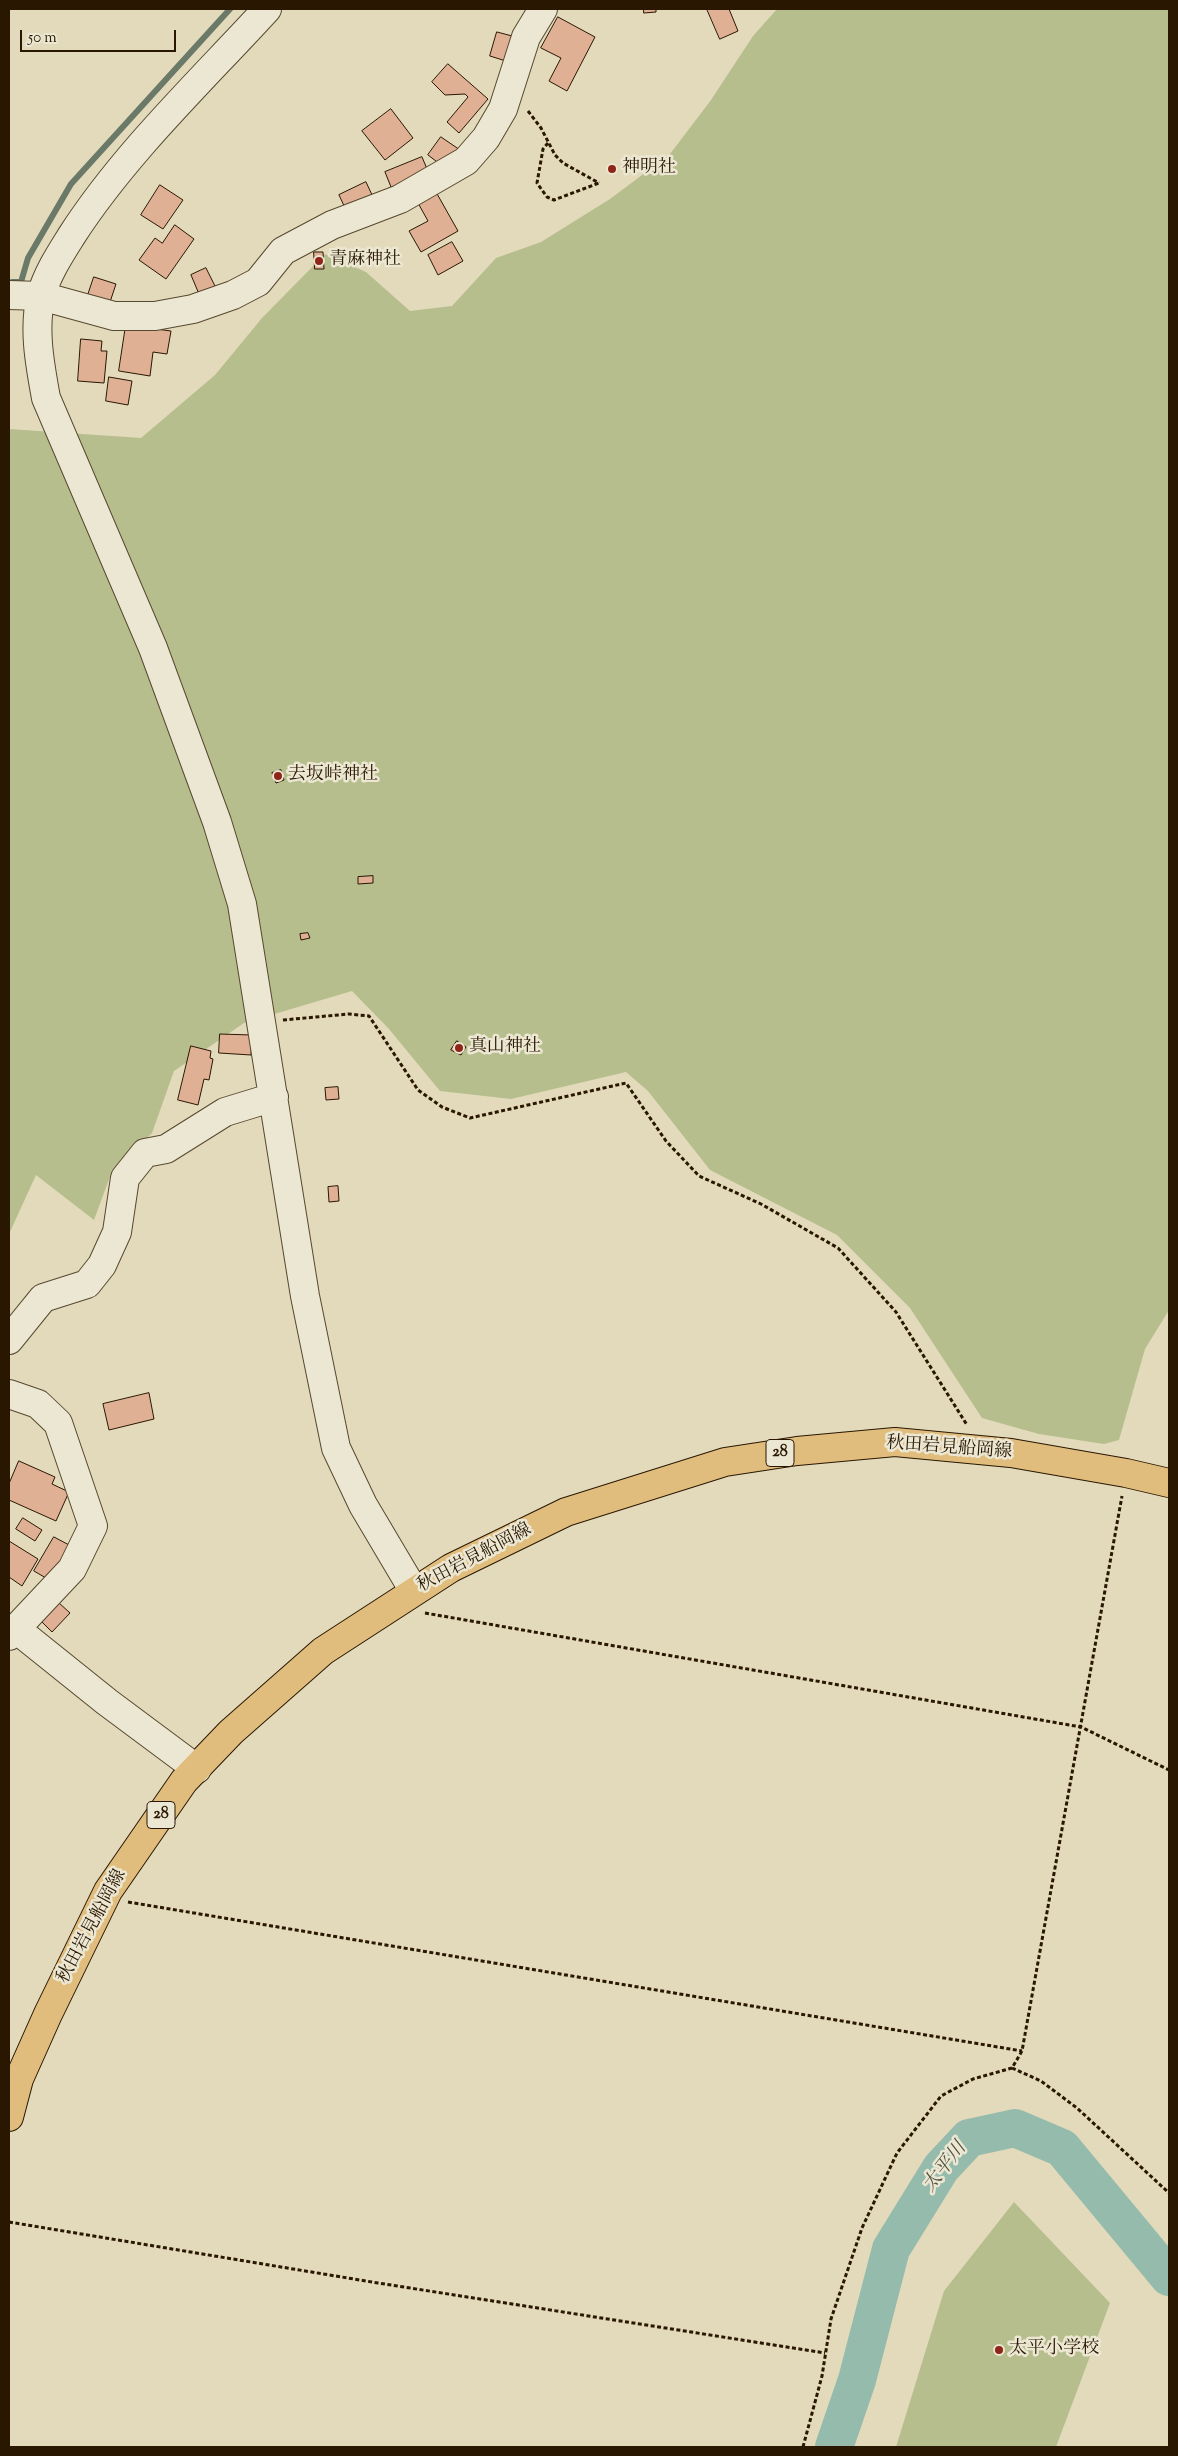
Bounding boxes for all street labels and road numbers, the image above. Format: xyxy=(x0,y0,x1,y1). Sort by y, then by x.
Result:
street label: 秋田岩見船岡線 xyxy=(885,1434,1013,1464)
road number: 28 xyxy=(766,1440,794,1466)
street label: 秋田岩見船岡線 xyxy=(414,1520,536,1598)
road number: 28 xyxy=(147,1802,175,1828)
street label: 秋田岩見船岡線 xyxy=(54,1866,132,1988)

